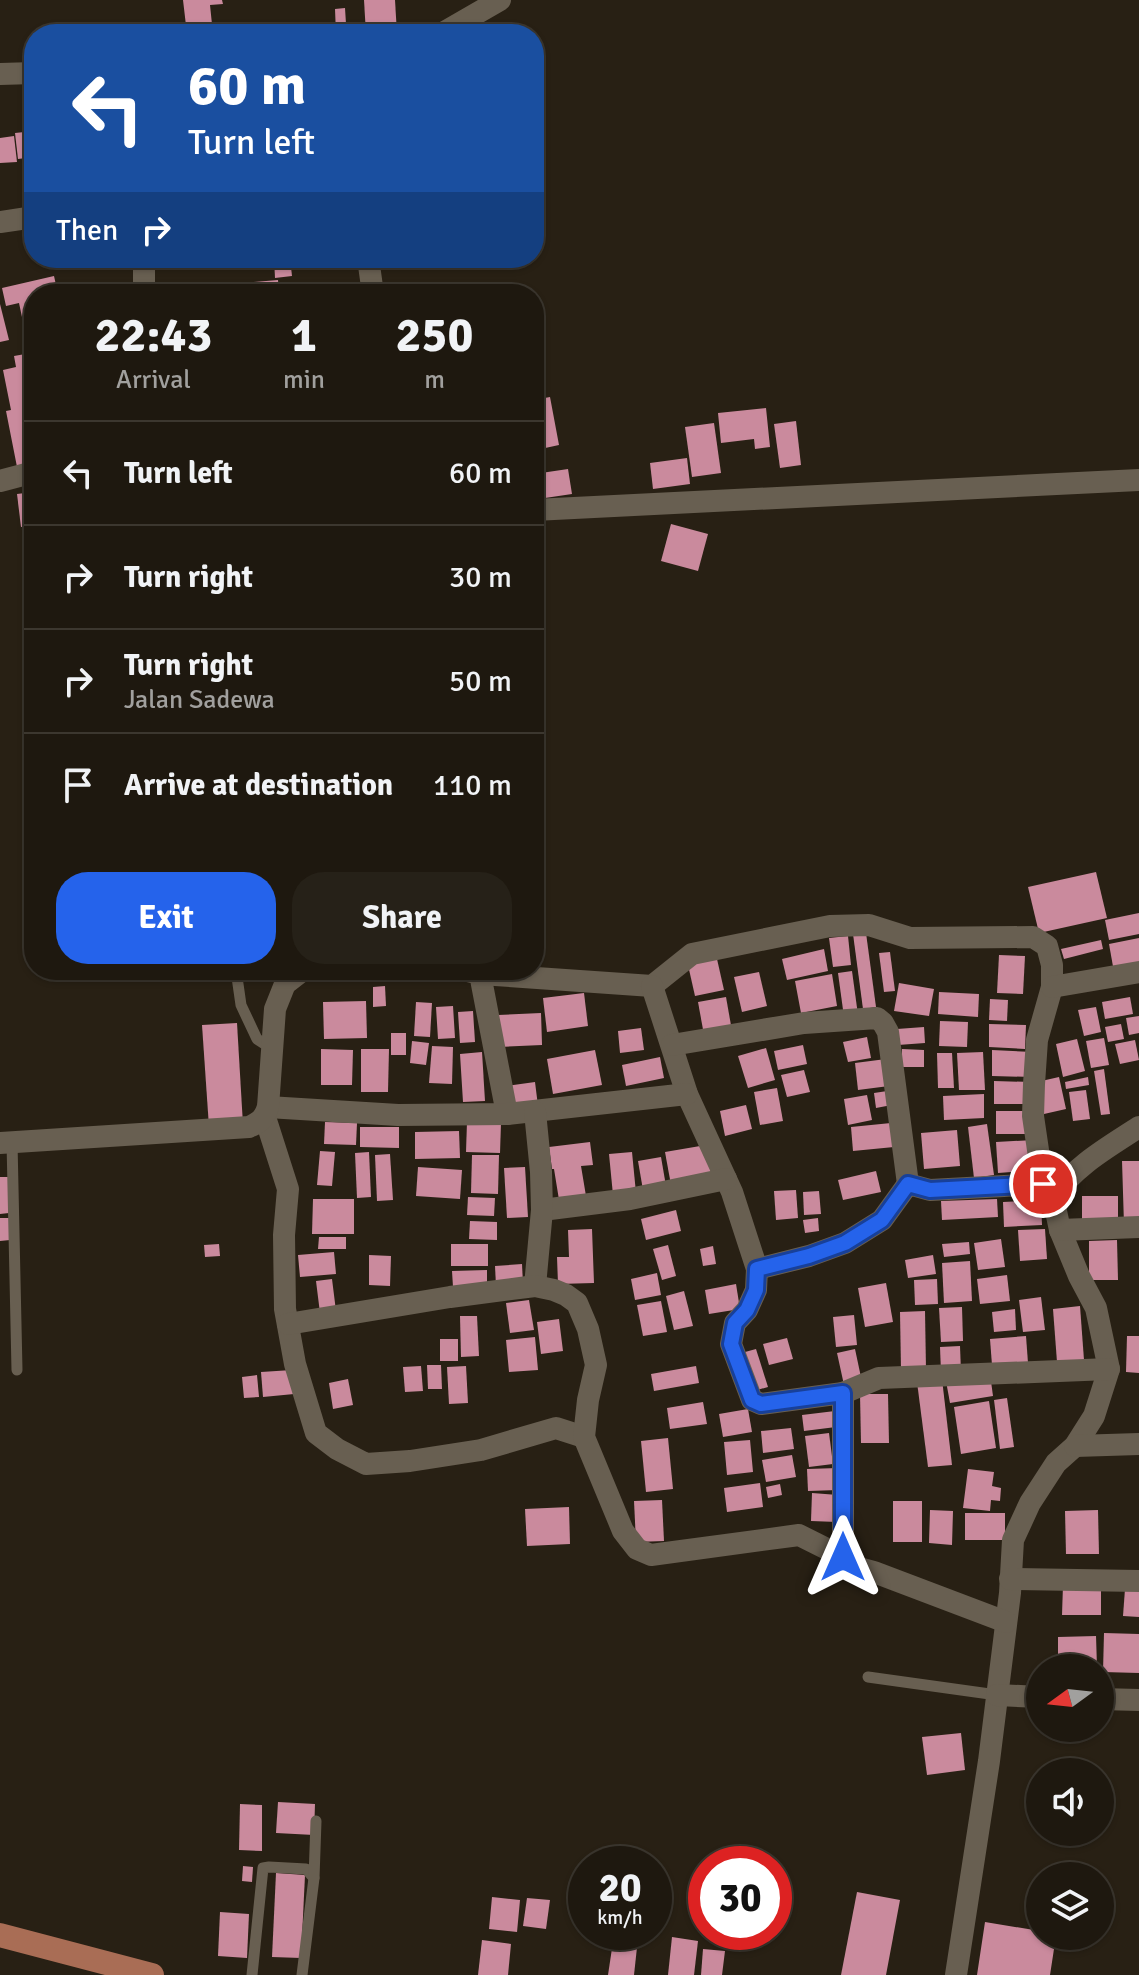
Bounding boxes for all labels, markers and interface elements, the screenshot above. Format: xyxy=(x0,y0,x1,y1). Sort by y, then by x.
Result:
text: 60 m xyxy=(188,51,306,120)
icon: left xyxy=(56,56,160,160)
text: Turn left xyxy=(188,120,315,165)
icon: right xyxy=(134,208,178,252)
text: Then xyxy=(56,212,118,249)
text: 22:43 xyxy=(95,306,212,365)
text: 1 xyxy=(291,306,317,365)
text: 250 xyxy=(396,306,473,365)
text: Arrival xyxy=(116,364,191,396)
text: min xyxy=(283,364,325,396)
text: m xyxy=(424,364,445,396)
icon: left xyxy=(56,451,100,495)
text: Turn left xyxy=(124,455,233,492)
text: 60 m xyxy=(449,455,512,492)
icon: right xyxy=(56,555,100,599)
text: Turn right xyxy=(124,559,253,596)
text: 30 m xyxy=(449,559,512,596)
text: Turn right xyxy=(124,647,253,684)
icon: right xyxy=(56,659,100,703)
text: 50 m xyxy=(449,663,512,700)
text: Jalan Sadewa xyxy=(124,684,275,716)
icon: arrive xyxy=(56,763,100,807)
text: Arrive at destination xyxy=(124,767,393,804)
text: 110 m xyxy=(433,767,512,804)
button: Exit xyxy=(56,872,276,964)
button: Share xyxy=(292,872,512,964)
pin xyxy=(1009,1150,1077,1218)
icon: arrive xyxy=(1021,1162,1065,1206)
position arrow xyxy=(801,1515,885,1599)
north arrow xyxy=(1026,1654,1114,1742)
map controls xyxy=(1026,1654,1114,1950)
button: sound xyxy=(1026,1758,1114,1846)
speed limit sign: 30 xyxy=(688,1846,792,1950)
button: layers xyxy=(1026,1862,1114,1950)
text: 20 xyxy=(598,1863,642,1913)
text: km/h xyxy=(597,1905,643,1930)

